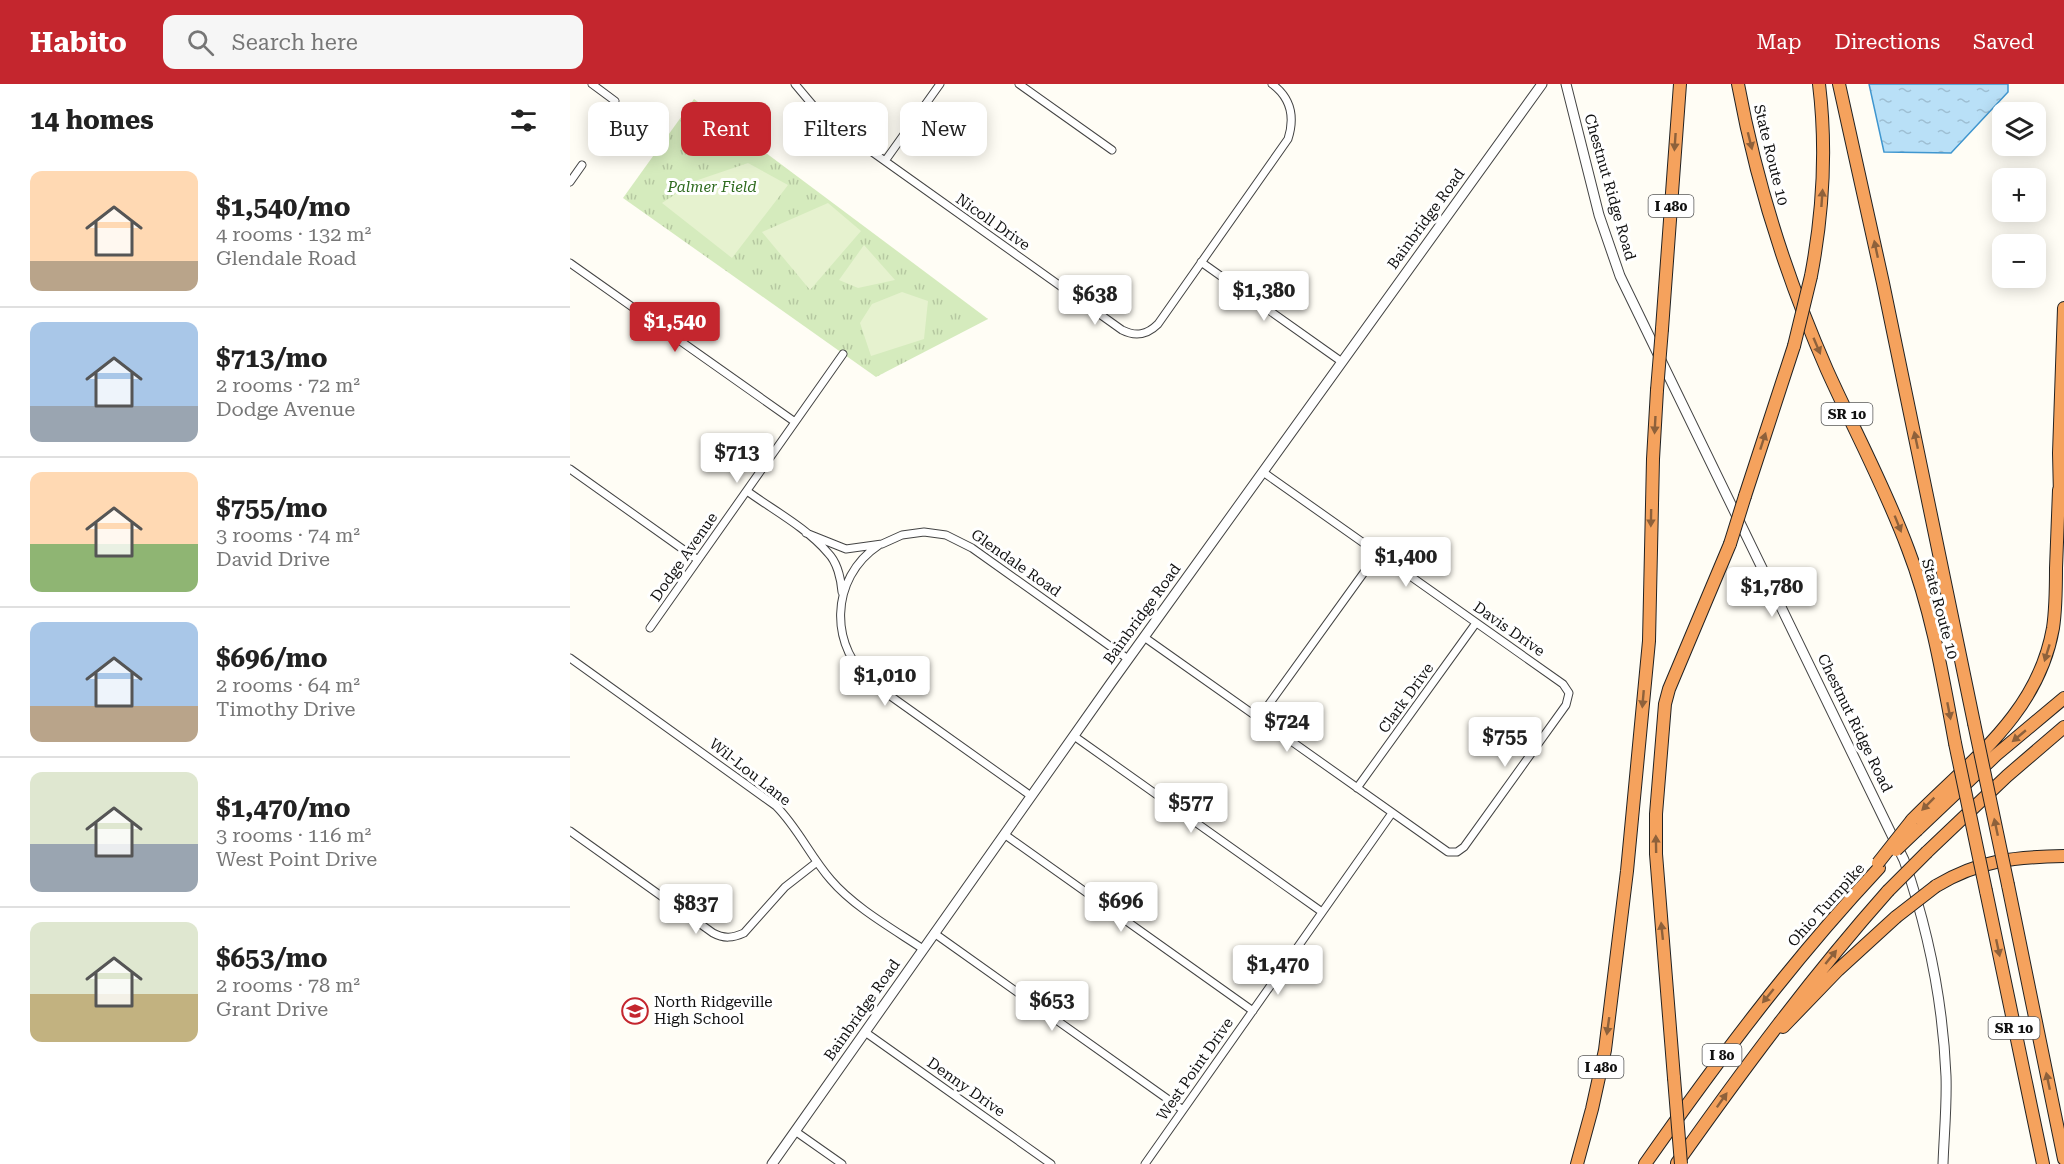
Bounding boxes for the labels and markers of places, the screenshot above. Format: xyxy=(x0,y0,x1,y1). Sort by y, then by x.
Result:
pin: $1,380 xyxy=(1215,271,1313,322)
pin: $638 xyxy=(1059,275,1131,326)
pin: $1,540 xyxy=(626,302,724,353)
pin: $713 xyxy=(701,433,773,484)
pin: $1,400 xyxy=(1357,537,1455,588)
pin: $1,780 xyxy=(1723,567,1821,618)
pin: $1,010 xyxy=(836,656,934,707)
pin: $724 xyxy=(1251,702,1323,753)
pin: $755 xyxy=(1469,717,1541,768)
pin: $577 xyxy=(1155,783,1227,834)
pin: $696 xyxy=(1085,882,1157,933)
pin: $837 xyxy=(660,884,732,935)
pin: $1,470 xyxy=(1229,945,1327,996)
pin: $653 xyxy=(1016,981,1088,1032)
place label: North Ridgeville High School xyxy=(654,993,773,1028)
school or university icon: North Ridgeville High School xyxy=(620,996,650,1026)

